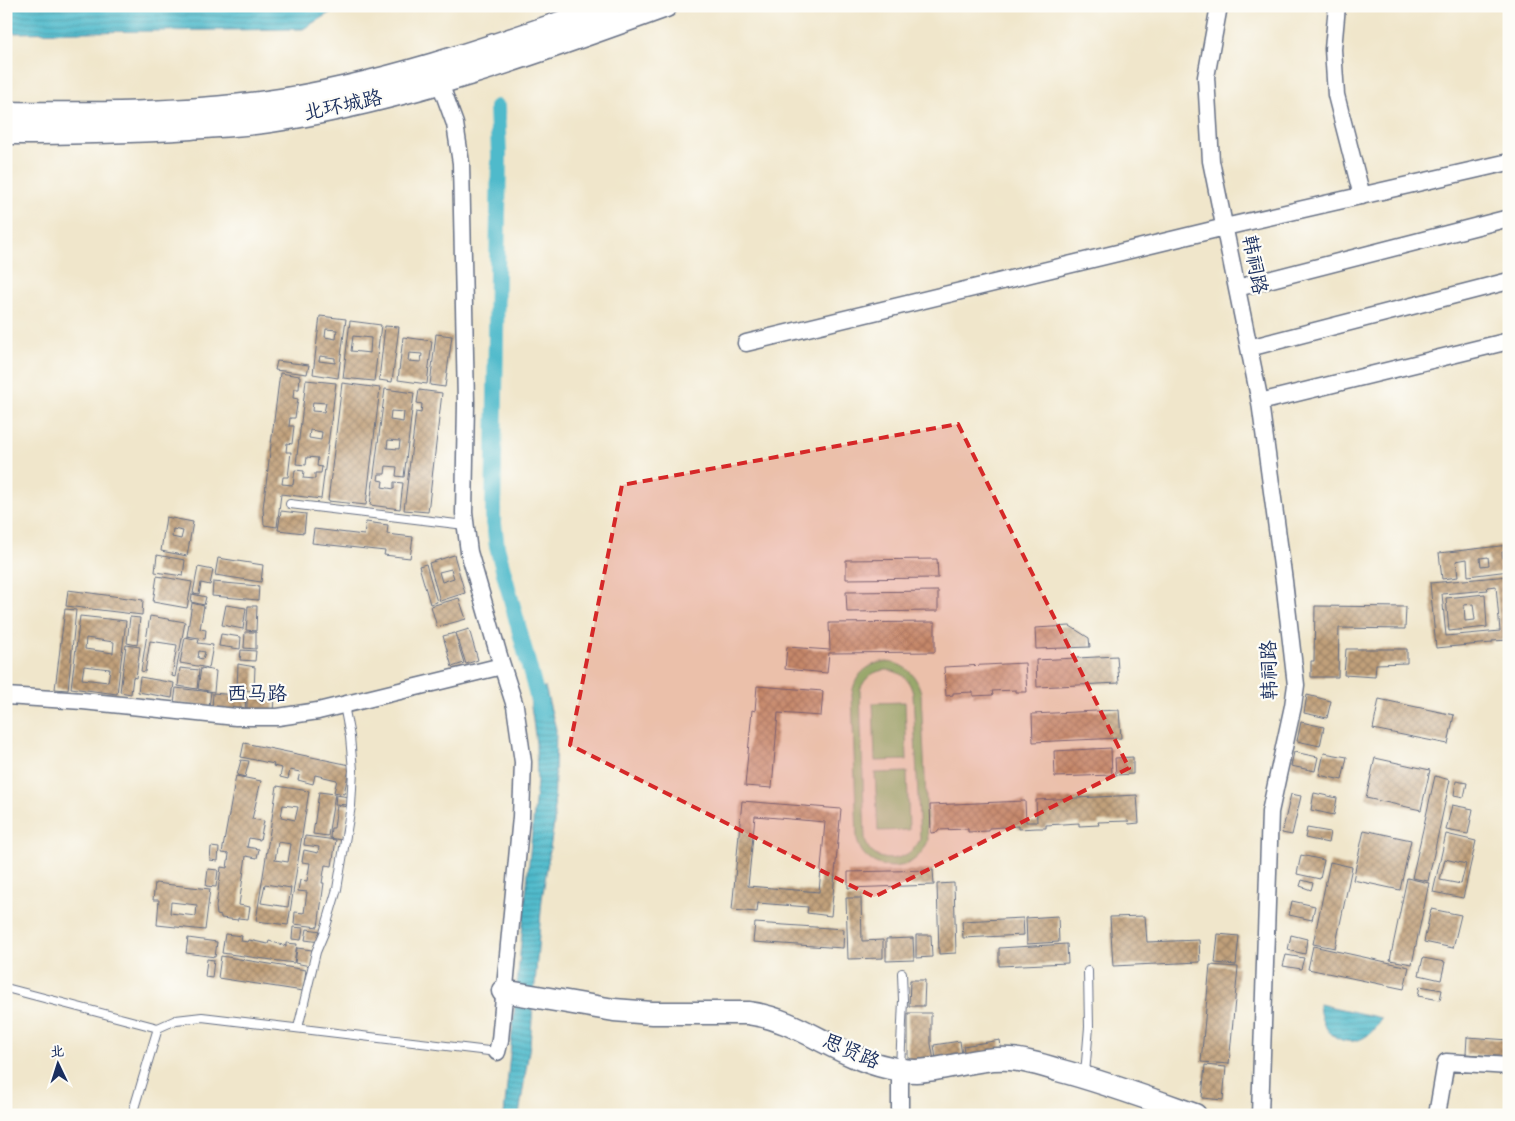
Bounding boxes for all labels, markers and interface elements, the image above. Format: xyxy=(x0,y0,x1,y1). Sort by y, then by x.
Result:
street label: 北环城路 xyxy=(301,84,386,128)
street label: 韩祠路 xyxy=(1235,233,1273,298)
street label: 韩祠路 xyxy=(1256,639,1284,700)
street label: 西马路 xyxy=(227,681,288,708)
street label: 思贤路 xyxy=(818,1028,885,1077)
north arrow xyxy=(32,1038,82,1088)
text: 北 xyxy=(50,1043,65,1061)

